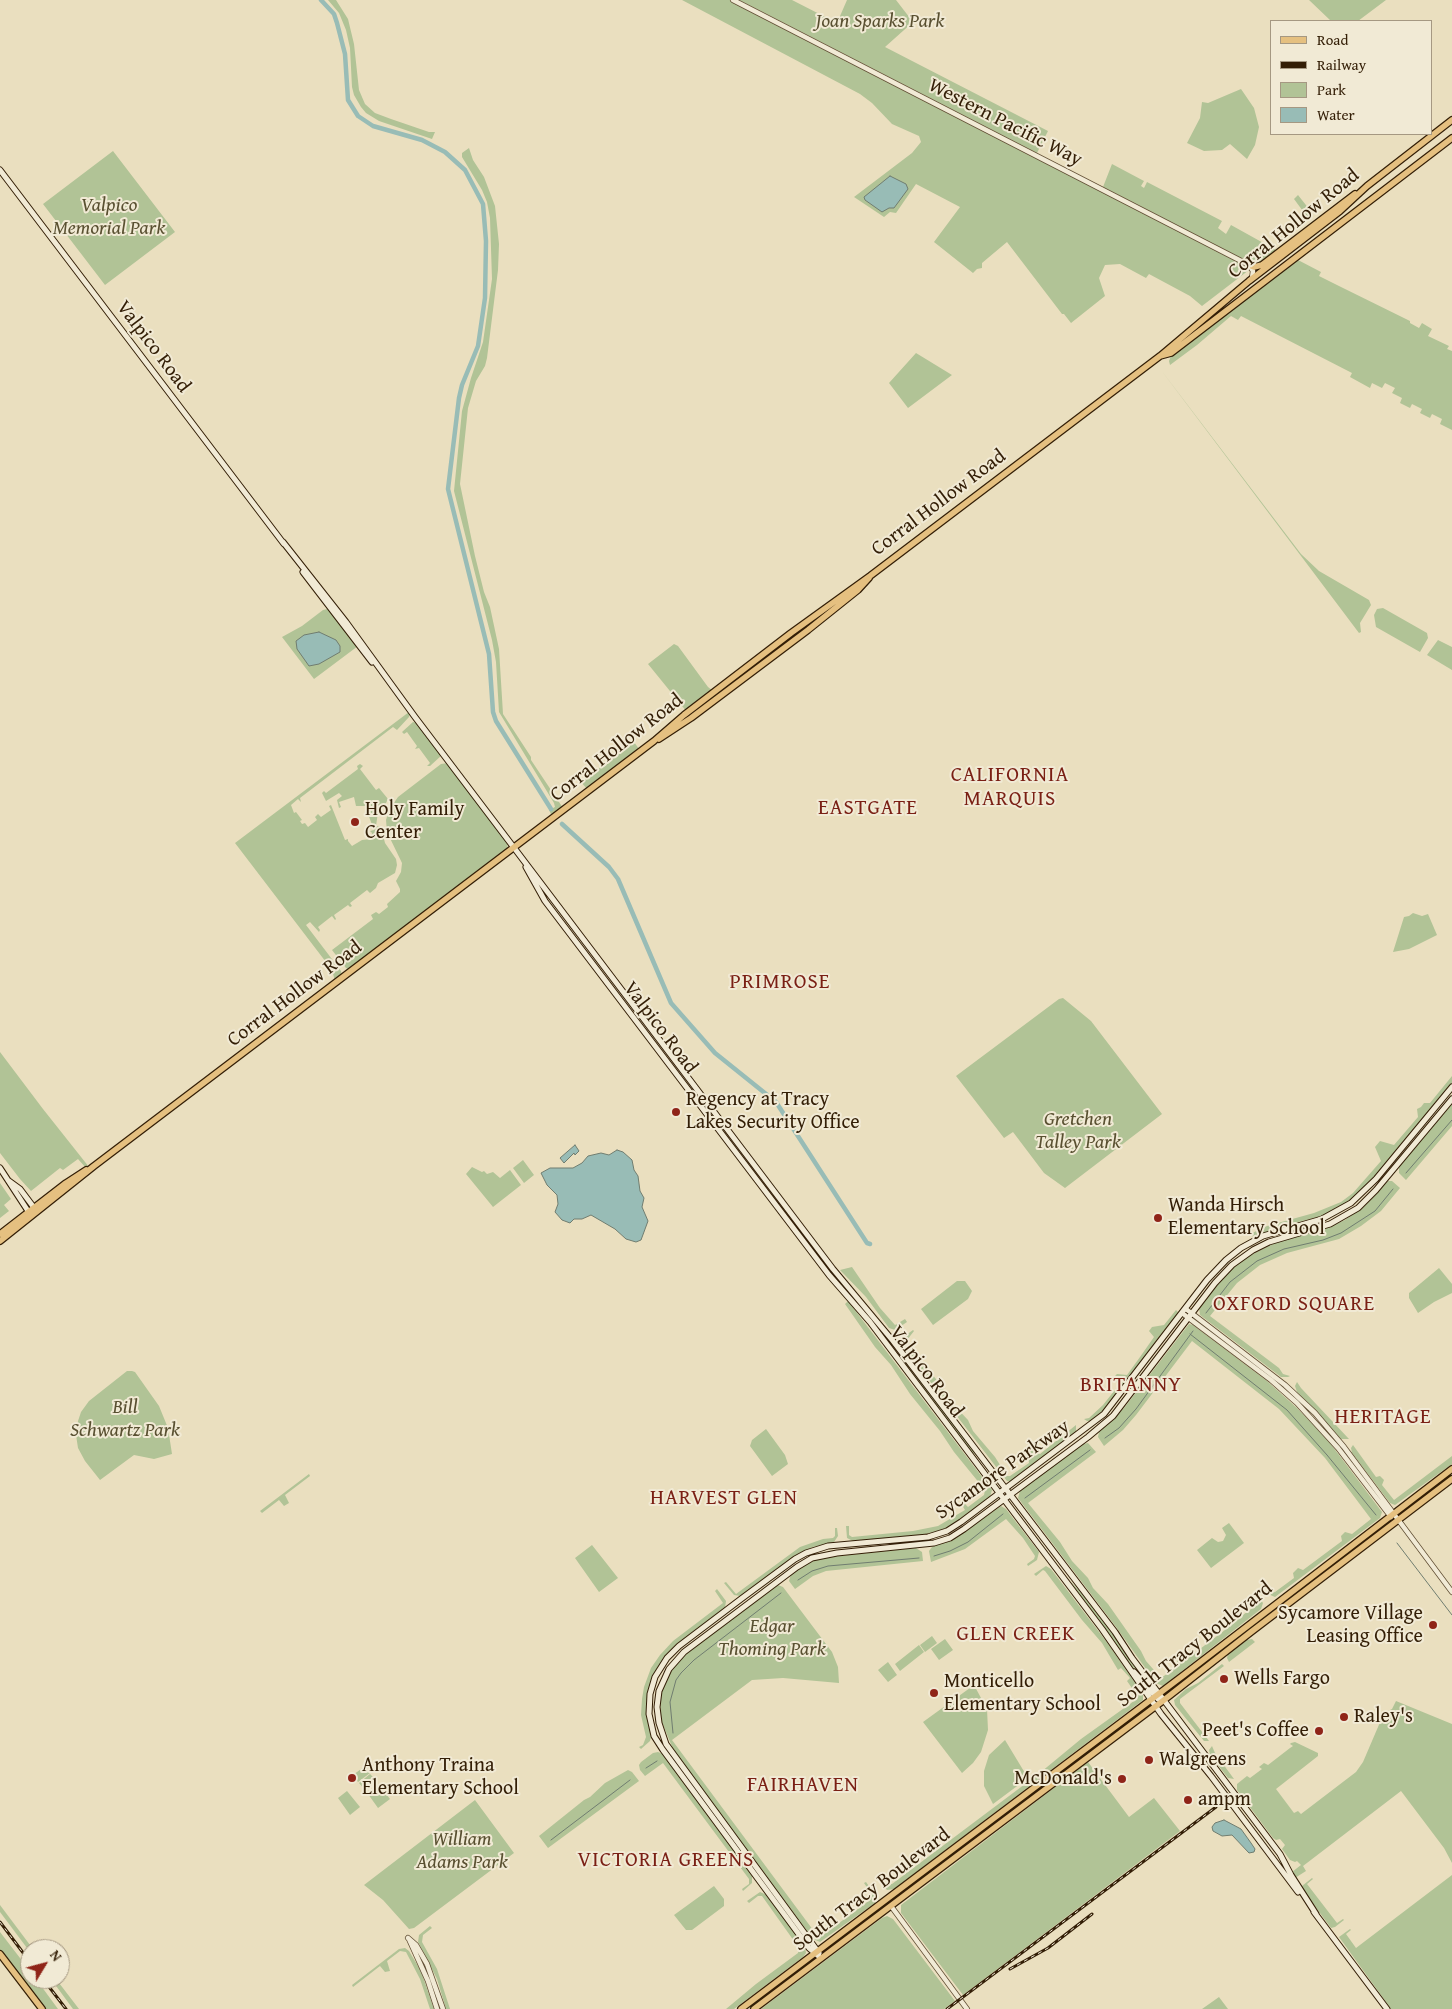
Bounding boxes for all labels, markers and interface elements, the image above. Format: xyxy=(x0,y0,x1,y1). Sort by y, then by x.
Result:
park label: Joan Sparks Park xyxy=(816,10,944,34)
legend xyxy=(1270,20,1432,135)
text: Road xyxy=(1317,29,1348,50)
text: Railway xyxy=(1317,54,1366,75)
street label: Western Pacific Way xyxy=(924,74,1086,172)
text: Park xyxy=(1317,79,1346,100)
text: Water xyxy=(1317,104,1355,125)
street label: Corral Hollow Road xyxy=(1224,164,1364,284)
park label: Valpico Memorial Park xyxy=(53,194,165,241)
street label: Valpico Road xyxy=(111,296,195,398)
street label: Corral Hollow Road xyxy=(867,445,1011,561)
street label: Corral Hollow Road xyxy=(546,689,688,807)
district label: CALIFORNIA MARQUIS xyxy=(950,763,1070,813)
district label: EASTGATE xyxy=(817,796,919,822)
place label: Holy Family Center xyxy=(365,798,464,845)
marker: Holy Family Center xyxy=(349,816,361,828)
street label: Corral Hollow Road xyxy=(223,936,367,1052)
district label: PRIMROSE xyxy=(729,970,831,996)
street label: Valpico Road xyxy=(618,977,702,1079)
place label: Regency at Tracy Lakes Security Office xyxy=(686,1088,860,1135)
marker: Regency at Tracy Lakes Security Office xyxy=(670,1106,682,1118)
park label: Gretchen Talley Park xyxy=(1035,1108,1121,1155)
place label: Wanda Hirsch Elementary School xyxy=(1168,1194,1325,1241)
marker: Wanda Hirsch Elementary School xyxy=(1152,1212,1164,1224)
district label: OXFORD SQUARE xyxy=(1211,1292,1377,1318)
street label: Valpico Road xyxy=(884,1321,968,1423)
district label: BRITANNY xyxy=(1079,1373,1183,1399)
park label: Bill Schwartz Park xyxy=(70,1396,180,1443)
district label: HERITAGE xyxy=(1333,1405,1433,1431)
street label: Sycamore Parkway xyxy=(931,1415,1075,1525)
district label: HARVEST GLEN xyxy=(649,1486,799,1512)
street label: South Tracy Boulevard xyxy=(1113,1577,1277,1713)
place label: Sycamore Village Leasing Office xyxy=(1278,1602,1423,1649)
park label: Edgar Thoming Park xyxy=(718,1615,826,1662)
marker: Sycamore Village Leasing Office xyxy=(1427,1619,1439,1631)
district label: GLEN CREEK xyxy=(955,1622,1077,1648)
place label: Wells Fargo xyxy=(1234,1667,1330,1691)
place label: Monticello Elementary School xyxy=(944,1670,1101,1717)
marker: Wells Fargo xyxy=(1218,1673,1230,1685)
marker: Monticello Elementary School xyxy=(928,1687,940,1699)
place label: Raley's xyxy=(1354,1705,1413,1729)
marker: Raley's xyxy=(1338,1711,1350,1723)
place label: Peet's Coffee xyxy=(1202,1719,1309,1743)
marker: Peet's Coffee xyxy=(1313,1725,1325,1737)
place label: Walgreens xyxy=(1159,1748,1246,1772)
place label: Anthony Traina Elementary School xyxy=(362,1754,519,1801)
marker: Walgreens xyxy=(1143,1754,1155,1766)
place label: McDonald's xyxy=(1014,1767,1112,1791)
marker: Anthony Traina Elementary School xyxy=(346,1772,358,1784)
district label: FAIRHAVEN xyxy=(746,1773,860,1799)
marker: McDonald's xyxy=(1116,1773,1128,1785)
place label: ampm xyxy=(1198,1788,1251,1812)
marker: ampm xyxy=(1182,1794,1194,1806)
street label: South Tracy Boulevard xyxy=(789,1823,955,1957)
park label: William Adams Park xyxy=(416,1828,508,1875)
district label: VICTORIA GREENS xyxy=(576,1848,756,1874)
north arrow xyxy=(20,1939,70,1989)
text: N xyxy=(45,1946,67,1965)

